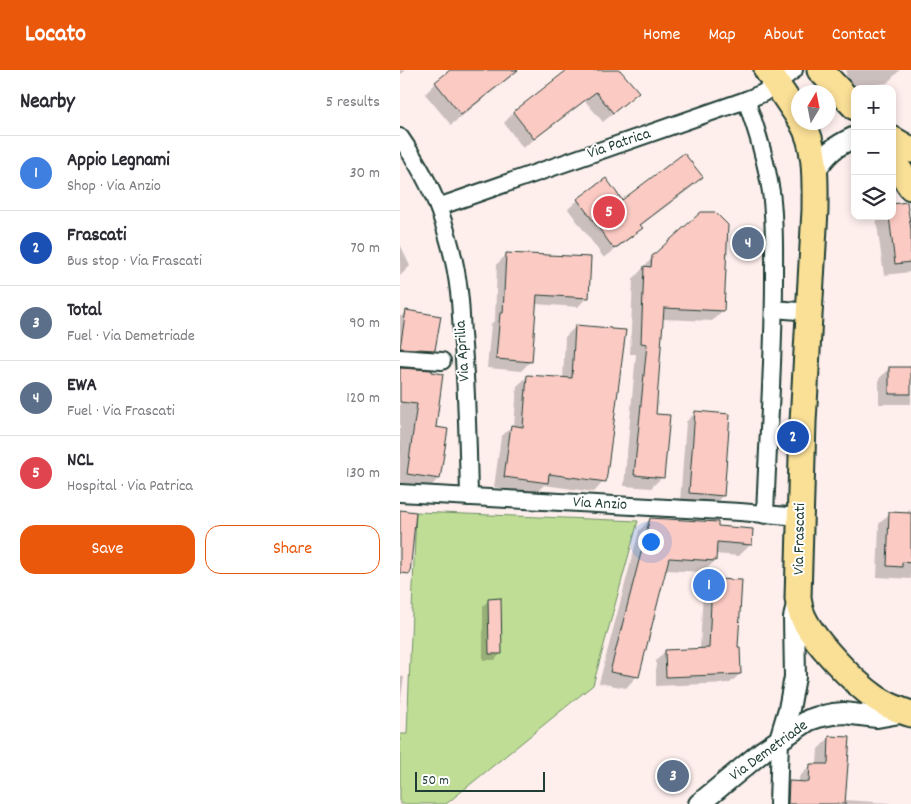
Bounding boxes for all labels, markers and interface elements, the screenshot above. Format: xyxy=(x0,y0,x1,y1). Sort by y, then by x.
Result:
text: Locato xyxy=(25,18,86,52)
text: Home xyxy=(643,23,680,48)
text: Map xyxy=(708,23,736,48)
text: About xyxy=(764,23,804,48)
text: Contact xyxy=(832,23,886,48)
north arrow xyxy=(791,85,836,130)
map controls xyxy=(851,85,896,220)
button: + xyxy=(851,85,896,130)
text: Nearby xyxy=(20,88,75,118)
text: 5 results xyxy=(326,91,380,114)
street label: Via Patrica xyxy=(584,122,654,165)
button: − xyxy=(851,130,896,175)
text: Appio Legnami xyxy=(67,148,170,175)
text: 1 xyxy=(34,162,38,185)
text: 30 m xyxy=(350,162,380,185)
text: Shop · Via Anzio xyxy=(67,175,161,198)
button: layers xyxy=(851,175,896,220)
pin: 5 xyxy=(593,193,625,231)
text: Frascati xyxy=(67,223,126,250)
pin: 4 xyxy=(732,224,764,262)
text: 2 xyxy=(33,237,40,260)
text: 70 m xyxy=(350,237,380,260)
text: Bus stop · Via Frascati xyxy=(67,250,202,273)
text: Total xyxy=(67,298,102,325)
text: 3 xyxy=(32,312,40,335)
text: 90 m xyxy=(349,312,380,335)
street label: Via Aprilia xyxy=(449,319,477,382)
text: Fuel · Via Demetriade xyxy=(67,325,195,348)
text: EWA xyxy=(67,373,97,400)
text: 4 xyxy=(33,387,39,410)
text: 120 m xyxy=(346,387,380,410)
text: Fuel · Via Frascati xyxy=(67,400,175,423)
pin: 2 xyxy=(777,418,809,456)
text: NCL xyxy=(67,448,94,475)
text: 5 xyxy=(32,462,40,485)
text: 130 m xyxy=(346,462,380,485)
text: Hospital · Via Patrica xyxy=(67,475,193,498)
street label: Via Anzio xyxy=(572,491,628,517)
street label: Via Frascati xyxy=(788,503,812,575)
button: Save xyxy=(20,525,195,574)
button: Share xyxy=(205,525,380,574)
your location xyxy=(638,529,664,555)
pin: 1 xyxy=(693,566,725,604)
street label: Via Demetriade xyxy=(725,715,813,787)
pin: 3 xyxy=(657,757,689,795)
scale bar xyxy=(415,769,545,792)
text: 50 m xyxy=(422,771,449,791)

